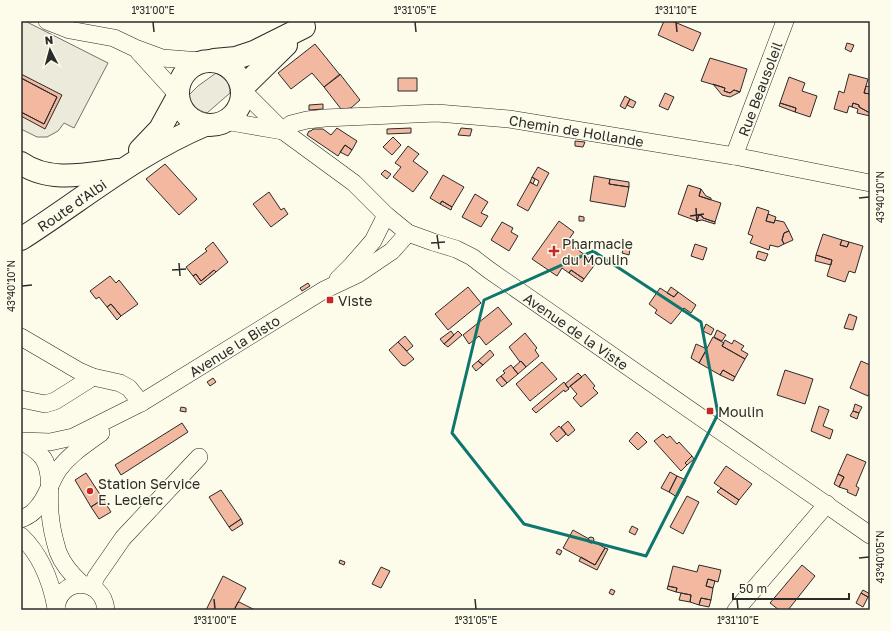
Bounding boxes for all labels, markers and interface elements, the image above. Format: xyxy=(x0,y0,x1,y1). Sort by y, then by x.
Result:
text: 1°31'00"E xyxy=(131,4,175,16)
text: 1°31'05"E xyxy=(394,4,436,16)
text: 1°31'10"E xyxy=(655,4,697,16)
north arrow xyxy=(30,30,70,70)
text: N xyxy=(44,33,54,46)
street label: Rue Beausoleil xyxy=(734,39,785,138)
street label: Chemin de Hollande xyxy=(508,111,645,150)
text: 43°40'10"N xyxy=(874,171,886,223)
street label: Route d'Albi xyxy=(34,175,109,235)
place label: Pharmacie du Moulin xyxy=(562,235,633,268)
marker: Pharmacie du Moulin xyxy=(549,246,559,256)
text: 43°40'10"N xyxy=(5,260,17,312)
street label: Avenue de la Viste xyxy=(521,289,632,373)
place label: Viste xyxy=(338,292,372,309)
marker: Viste xyxy=(325,295,335,305)
street label: Avenue la Bisto xyxy=(186,311,283,380)
place label: Moulin xyxy=(718,403,764,420)
marker: Moulin xyxy=(705,406,715,416)
place label: Station Service E. Leclerc xyxy=(98,475,200,508)
marker: Station Service E. Leclerc xyxy=(85,486,95,496)
text: 43°40'05"N xyxy=(874,531,886,583)
scale bar xyxy=(733,575,849,601)
text: 50 m xyxy=(739,581,767,596)
text: 1°31'00"E xyxy=(193,614,237,626)
text: 1°31'05"E xyxy=(455,614,497,626)
text: 1°31'10"E xyxy=(717,614,759,626)

